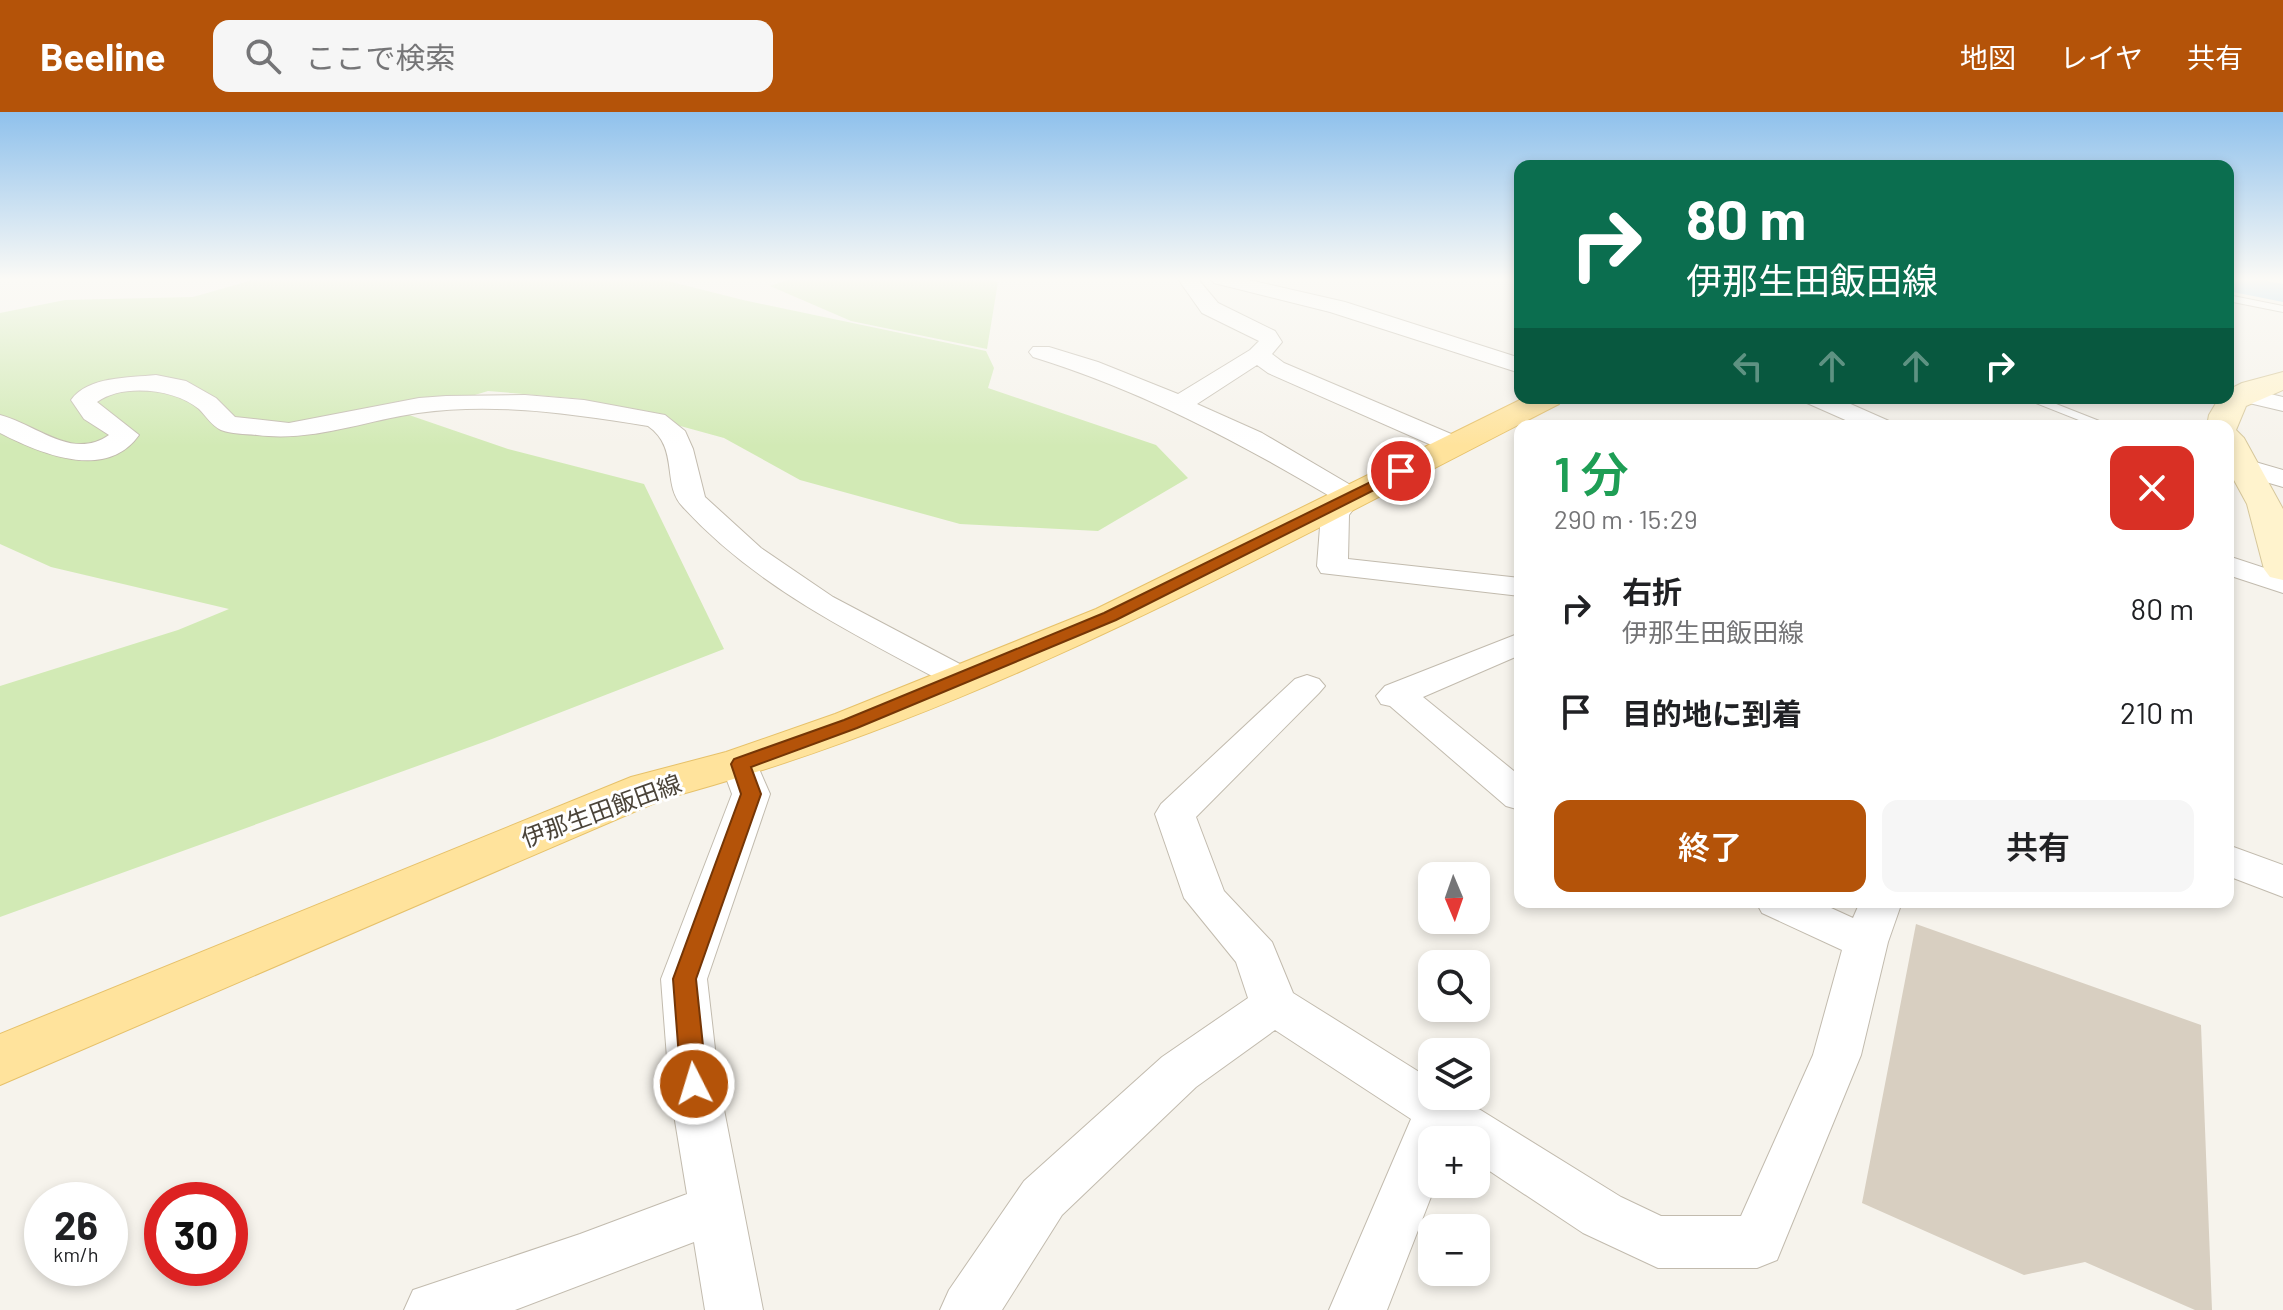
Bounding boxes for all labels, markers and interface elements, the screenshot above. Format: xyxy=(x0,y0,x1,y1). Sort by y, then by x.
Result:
search box xyxy=(213,20,773,92)
text: Beeline xyxy=(40,33,165,79)
icon: search xyxy=(241,34,285,78)
text: ここで検索 xyxy=(305,39,455,75)
text: 地図 xyxy=(1960,40,2016,74)
text: レイヤ xyxy=(2060,40,2143,74)
text: 共有 xyxy=(2187,40,2243,74)
text: 80 m xyxy=(1686,184,1806,251)
icon: right xyxy=(1554,192,1658,296)
text: 伊那生田飯田線 xyxy=(1686,258,1938,301)
icon: left xyxy=(1726,344,1770,388)
icon: ahead xyxy=(1810,344,1854,388)
icon: ahead xyxy=(1894,344,1938,388)
icon: right xyxy=(1978,344,2022,388)
pin xyxy=(1367,437,1435,505)
text: 1 分 xyxy=(1554,444,1629,502)
button: close xyxy=(2110,446,2194,530)
icon: arrive xyxy=(1379,449,1423,493)
text: 290 m · 15:29 xyxy=(1554,503,1698,534)
text: 右折 xyxy=(1622,573,1682,609)
icon: right xyxy=(1554,586,1598,630)
text: 80 m xyxy=(2131,590,2194,626)
text: 伊那生田飯田線 xyxy=(1622,616,1804,647)
icon: arrive xyxy=(1554,690,1598,734)
text: 210 m xyxy=(2120,694,2194,730)
text: 目的地に到着 xyxy=(1622,695,1802,731)
street label: 伊那生田飯田線 xyxy=(517,768,685,852)
button: 終了 xyxy=(1554,800,1866,892)
button: 共有 xyxy=(1882,800,2194,892)
north arrow xyxy=(1418,862,1490,934)
map controls xyxy=(1418,862,1490,1286)
button: search xyxy=(1418,950,1490,1022)
button: layers xyxy=(1418,1038,1490,1110)
position arrow xyxy=(652,1042,736,1126)
button: + xyxy=(1418,1126,1490,1198)
speed limit sign: 30 xyxy=(144,1182,248,1286)
text: 26 xyxy=(54,1200,98,1248)
button: − xyxy=(1418,1214,1490,1286)
text: km/h xyxy=(53,1242,99,1266)

